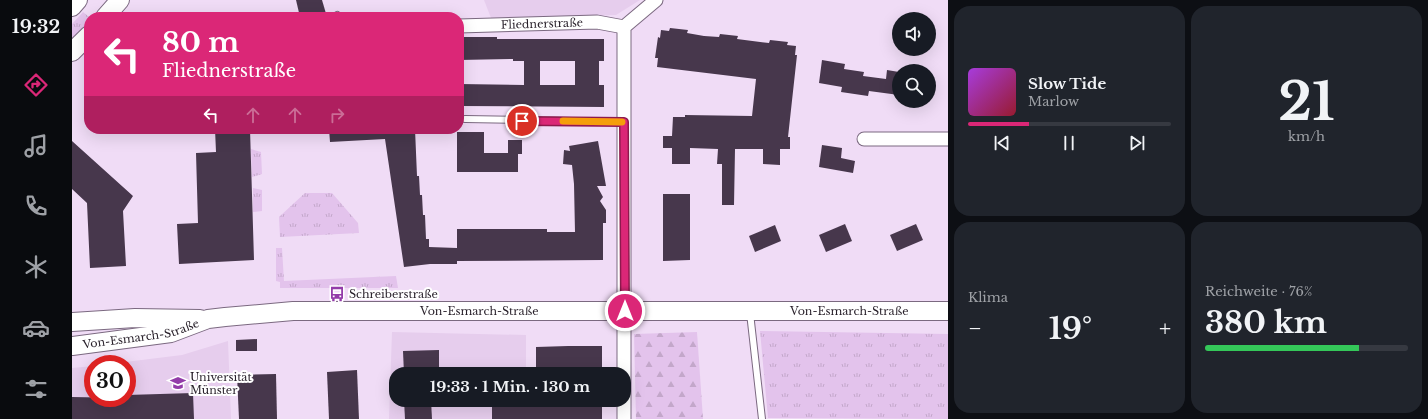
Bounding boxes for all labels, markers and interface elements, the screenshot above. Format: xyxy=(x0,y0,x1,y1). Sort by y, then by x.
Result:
map controls xyxy=(892,12,936,108)
button: sound xyxy=(892,12,936,56)
street label: Fliednerstraße xyxy=(501,15,583,32)
text: 19:32 xyxy=(12,16,60,38)
text: 80 m xyxy=(162,25,239,60)
icon: left xyxy=(96,28,148,80)
text: Fliednerstraße xyxy=(162,60,296,82)
button: search xyxy=(892,64,936,108)
text: 21 xyxy=(1278,70,1335,134)
icon: directions xyxy=(22,71,50,99)
text: Slow Tide xyxy=(1028,74,1106,93)
text: Marlow xyxy=(1028,93,1079,110)
icon: left xyxy=(200,104,222,126)
icon: ahead xyxy=(242,104,264,126)
icon: ahead xyxy=(284,104,306,126)
icon: right xyxy=(326,104,348,126)
pin xyxy=(505,104,539,138)
icon: arrive xyxy=(511,110,533,132)
text: km/h xyxy=(1288,128,1325,145)
icon: music xyxy=(22,132,50,160)
icon: previous xyxy=(991,132,1013,154)
icon: pause xyxy=(1058,132,1080,154)
icon: next xyxy=(1126,132,1148,154)
icon: phone xyxy=(22,192,50,220)
icon: climate xyxy=(22,253,50,281)
text: Reichweite · 76% xyxy=(1205,283,1313,300)
bus stop icon: Schreiberstraße xyxy=(328,285,346,303)
place label: Schreiberstraße xyxy=(349,287,438,301)
text: Klima xyxy=(968,289,1008,306)
position arrow xyxy=(604,290,646,332)
street label: Von-Esmarch-Straße xyxy=(419,304,538,318)
street label: Von-Esmarch-Straße xyxy=(789,304,908,318)
text: 380 km xyxy=(1205,304,1327,341)
text: 19° xyxy=(1049,310,1092,347)
icon: car xyxy=(22,314,50,342)
text: − xyxy=(968,315,982,342)
text: + xyxy=(1159,315,1171,342)
street label: Von-Esmarch-Straße xyxy=(81,316,201,352)
speed limit sign: 30 xyxy=(84,355,136,407)
place label: Universität Münster xyxy=(190,370,252,397)
school or university icon: Universität Münster xyxy=(169,374,187,392)
icon: filters xyxy=(22,375,50,403)
text: 19:33 · 1 Min. · 130 m xyxy=(430,377,590,396)

